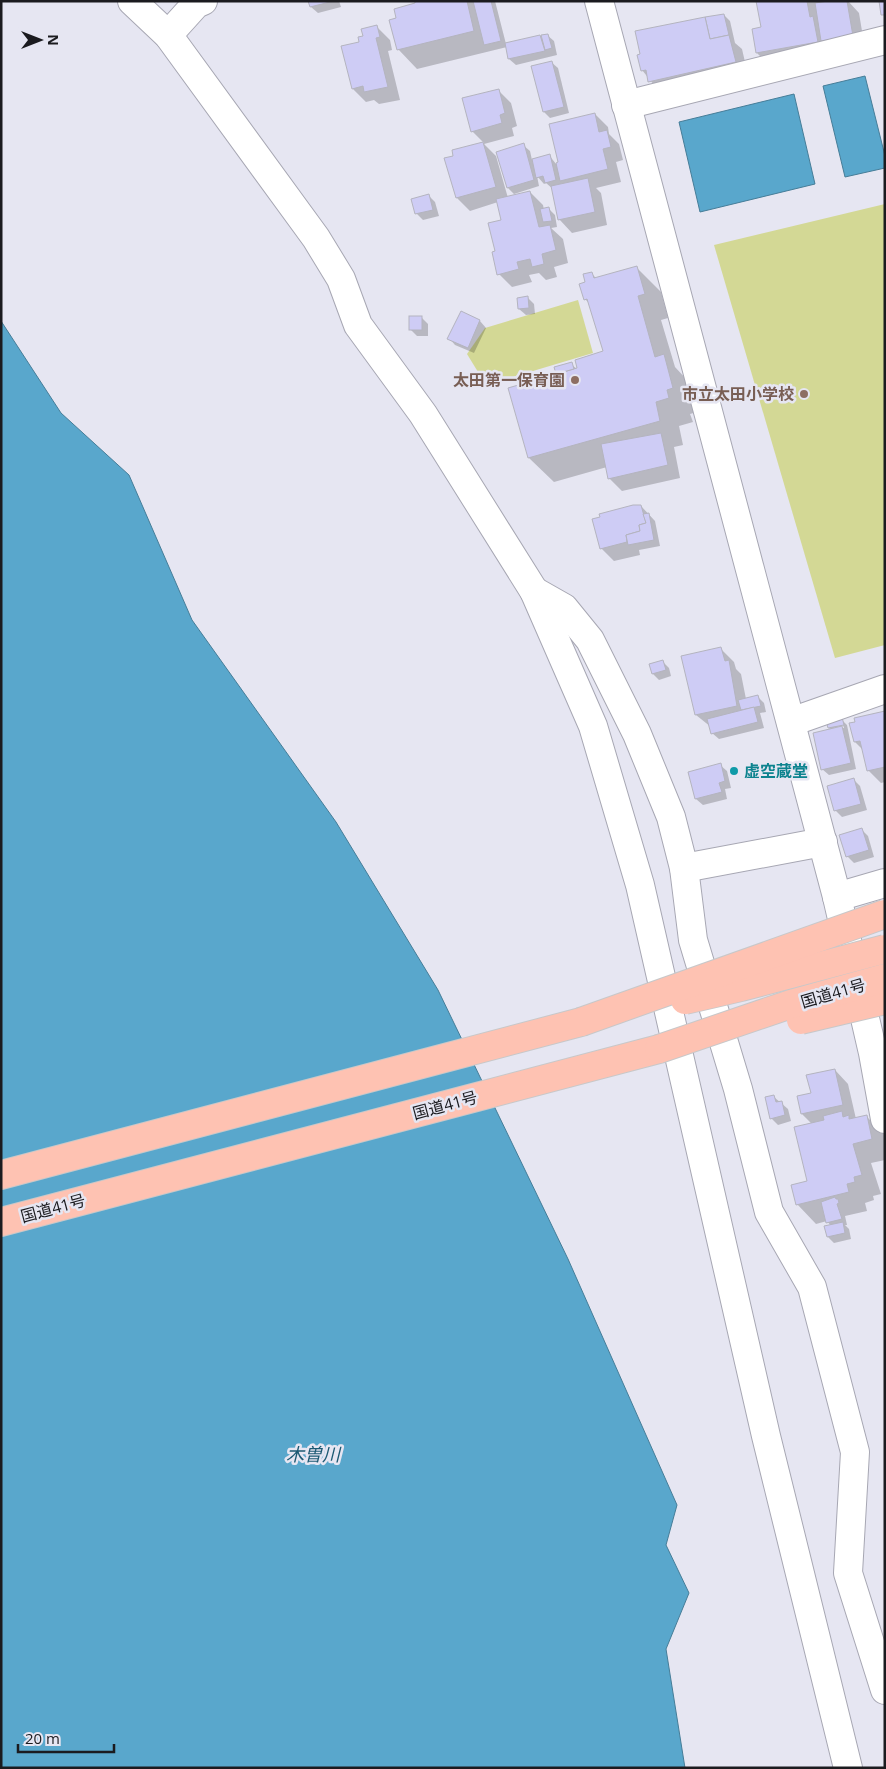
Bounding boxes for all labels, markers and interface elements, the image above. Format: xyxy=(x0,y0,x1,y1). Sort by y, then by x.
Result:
north arrow xyxy=(15,15,65,65)
text: N xyxy=(44,34,63,46)
place label: 太田第一保育園 xyxy=(453,369,565,391)
marker: 太田第一保育園 xyxy=(569,374,581,386)
place label: 市立太田小学校 xyxy=(682,383,794,405)
marker: 市立太田小学校 xyxy=(798,388,810,400)
place label: 虚空蔵堂 xyxy=(744,760,808,782)
marker: 虚空蔵堂 xyxy=(728,765,740,777)
street label: 国道41号 xyxy=(798,973,868,1013)
street label: 国道41号 xyxy=(410,1086,480,1124)
street label: 国道41号 xyxy=(18,1189,88,1227)
water label: 木曽川 xyxy=(286,1442,342,1466)
scale bar xyxy=(18,1722,114,1754)
text: 20 m xyxy=(25,1728,60,1748)

